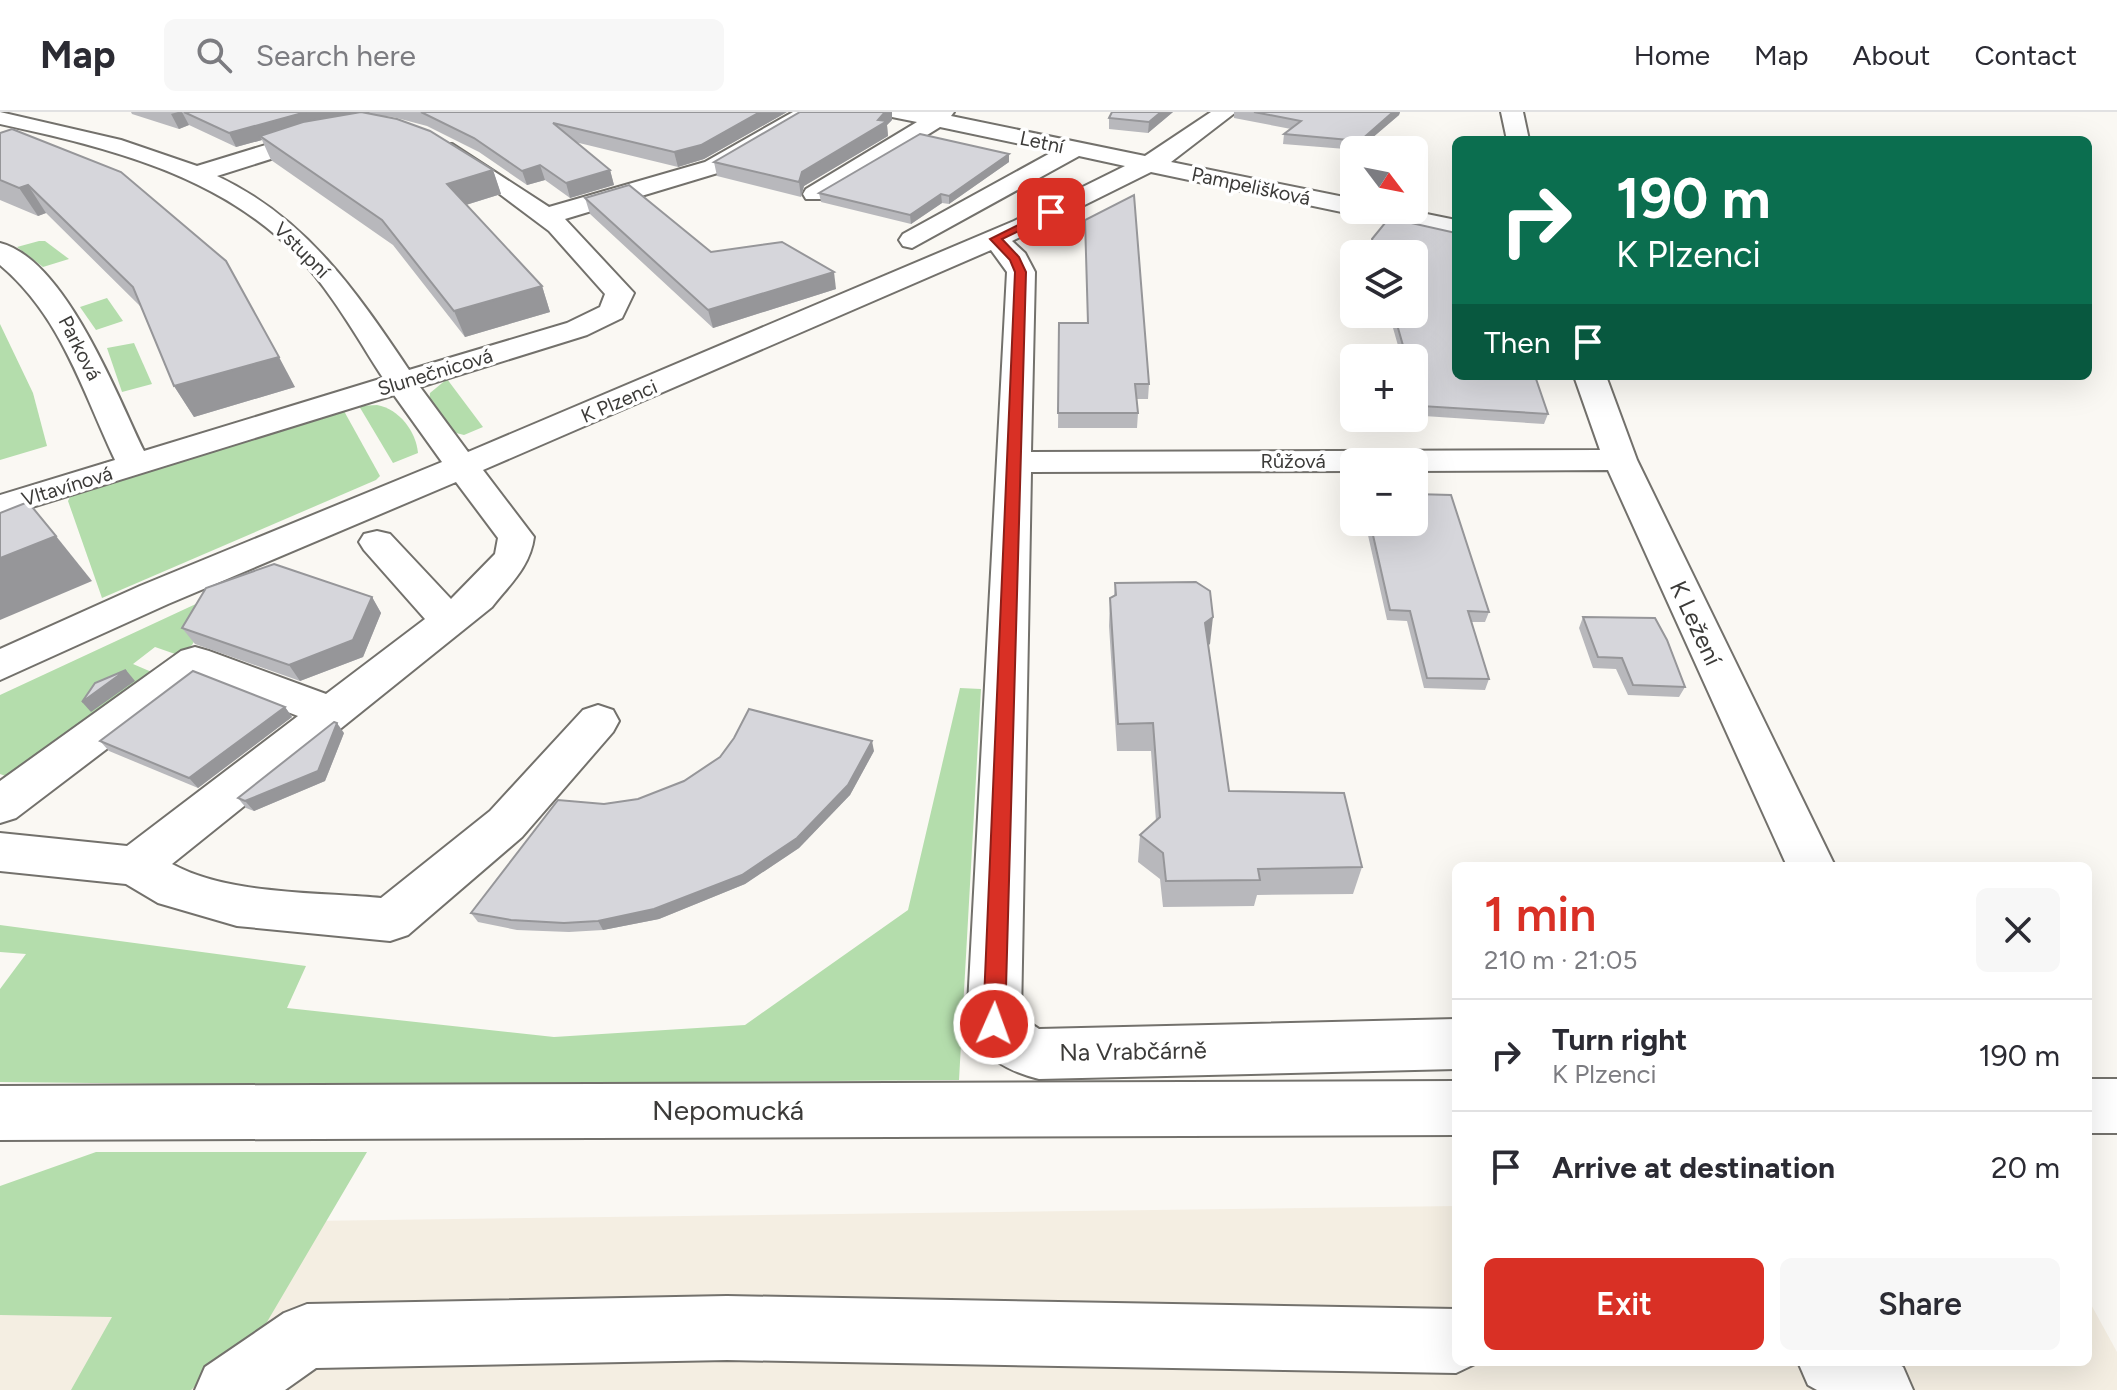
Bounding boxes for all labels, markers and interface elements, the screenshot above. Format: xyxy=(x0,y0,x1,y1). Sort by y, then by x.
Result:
search box xyxy=(164,19,724,91)
text: Map xyxy=(40,32,116,78)
icon: search xyxy=(192,33,236,77)
text: Search here xyxy=(256,37,416,74)
text: Home xyxy=(1634,38,1710,72)
text: Map xyxy=(1754,38,1809,72)
text: About xyxy=(1853,38,1930,72)
text: Contact xyxy=(1974,38,2077,72)
street label: Letní xyxy=(1018,126,1068,159)
north arrow xyxy=(1340,136,1428,224)
map controls xyxy=(1340,136,1428,536)
street label: Pampelišková xyxy=(1189,162,1313,210)
text: 190 m xyxy=(1616,165,1771,232)
icon: right xyxy=(1484,168,1588,272)
pin xyxy=(1017,178,1085,246)
icon: arrive xyxy=(1029,190,1073,234)
street label: Vstupní xyxy=(269,217,336,284)
text: K Plzenci xyxy=(1616,233,1761,276)
button: layers xyxy=(1340,240,1428,328)
street label: Parková xyxy=(54,312,106,384)
icon: arrive xyxy=(1566,320,1610,364)
text: Then xyxy=(1484,324,1550,361)
street label: Slunečnicová xyxy=(375,343,495,401)
button: + xyxy=(1340,344,1428,432)
street label: K Plzenci xyxy=(577,374,661,428)
button: − xyxy=(1340,448,1428,536)
street label: Růžová xyxy=(1260,449,1326,473)
street label: Vltavínová xyxy=(19,461,115,511)
street label: K Ležení xyxy=(1664,576,1729,671)
text: 1 min xyxy=(1484,885,1596,943)
button: close xyxy=(1976,888,2060,972)
text: 210 m · 21:05 xyxy=(1484,944,1637,976)
position arrow xyxy=(952,982,1036,1066)
text: Turn right xyxy=(1552,1021,1687,1058)
icon: right xyxy=(1484,1033,1528,1077)
street label: Na Vrabčárně xyxy=(1059,1035,1207,1067)
text: 190 m xyxy=(1978,1037,2060,1074)
text: K Plzenci xyxy=(1552,1058,1657,1090)
street label: Nepomucká xyxy=(652,1093,804,1127)
icon: arrive xyxy=(1484,1145,1528,1189)
text: Arrive at destination xyxy=(1552,1149,1835,1186)
text: 20 m xyxy=(1991,1149,2060,1186)
button: Exit xyxy=(1484,1258,1764,1350)
button: Share xyxy=(1780,1258,2060,1350)

